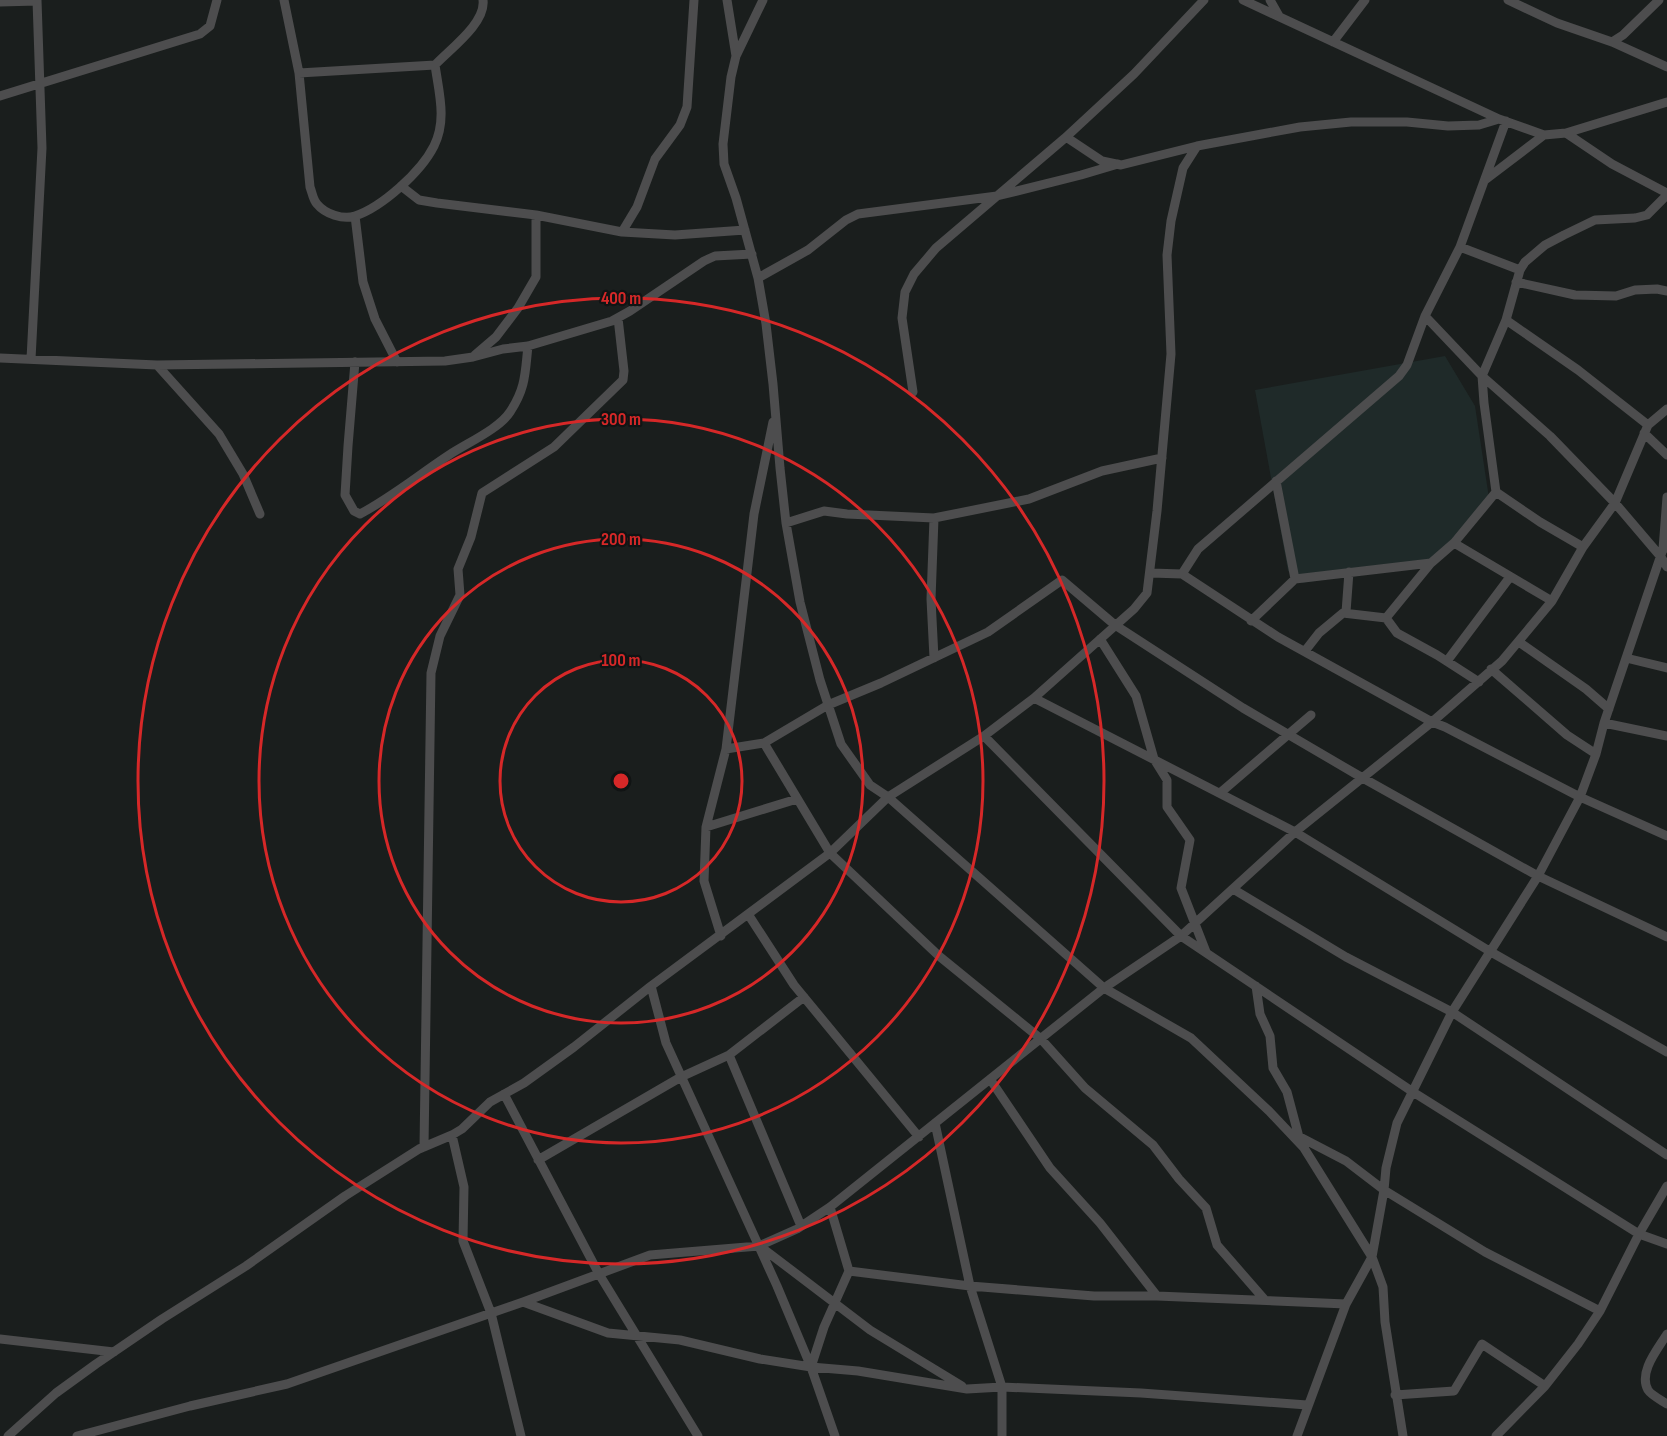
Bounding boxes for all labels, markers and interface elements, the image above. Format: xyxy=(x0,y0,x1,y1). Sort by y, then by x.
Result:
text: 400 m xyxy=(601,288,641,309)
text: 300 m xyxy=(601,409,641,430)
text: 200 m xyxy=(601,529,641,550)
text: 100 m xyxy=(602,650,641,671)
centre of rings xyxy=(611,771,631,791)

